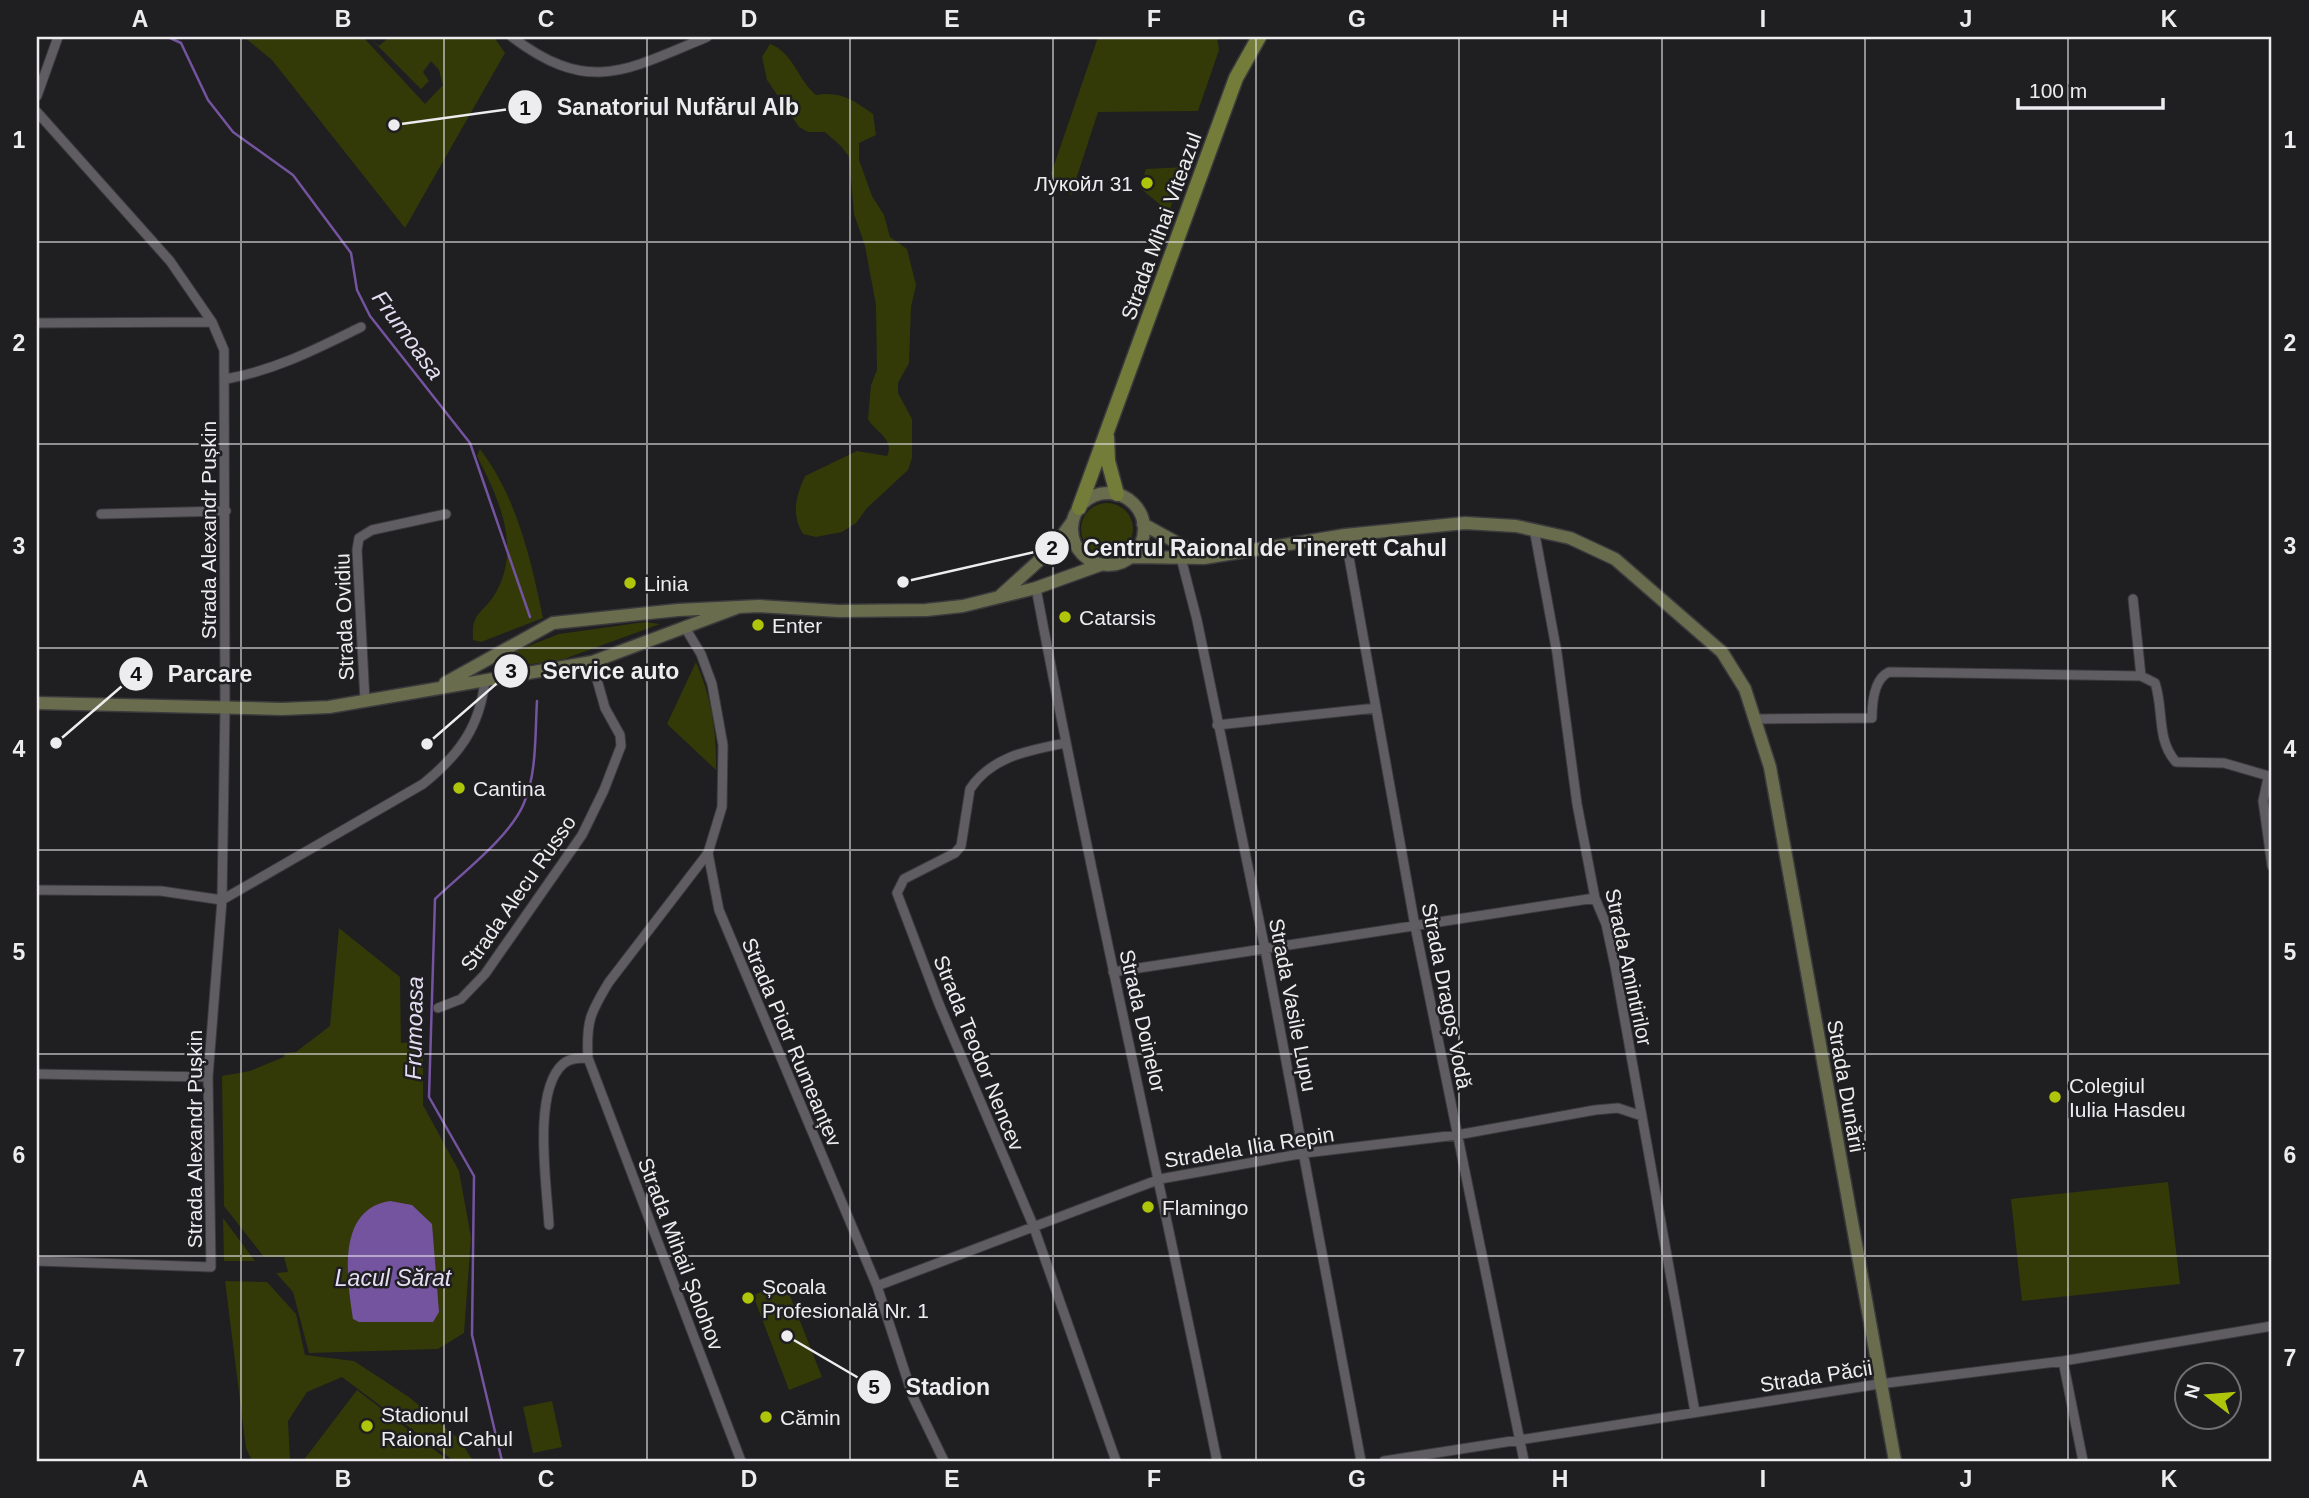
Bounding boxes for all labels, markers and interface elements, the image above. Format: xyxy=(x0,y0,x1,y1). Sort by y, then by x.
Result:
text: A xyxy=(132,6,148,32)
text: B xyxy=(335,6,351,32)
text: C xyxy=(538,6,554,32)
text: D xyxy=(741,6,757,32)
text: E xyxy=(944,6,960,32)
text: F xyxy=(1147,6,1161,32)
text: G xyxy=(1348,6,1366,32)
text: H xyxy=(1552,6,1568,32)
text: I xyxy=(1760,6,1766,32)
text: J xyxy=(1960,6,1972,32)
text: K xyxy=(2161,6,2178,32)
scale bar xyxy=(2018,66,2164,110)
text: 100 m xyxy=(2029,79,2087,102)
callout: Sanatoriul Nufărul Alb xyxy=(507,85,813,129)
text: Sanatoriul Nufărul Alb xyxy=(557,94,799,120)
text: 1 xyxy=(519,96,531,119)
text: 1 xyxy=(13,127,26,153)
text: 1 xyxy=(2284,127,2297,153)
street label: Strada Mihai Viteazul xyxy=(1116,129,1206,323)
place label: Лукойл 31 xyxy=(1034,172,1133,195)
marker: Лукойл 31 xyxy=(1139,175,1155,191)
water label: Frumoasa xyxy=(367,285,449,385)
text: 2 xyxy=(13,330,25,356)
text: 2 xyxy=(2284,330,2296,356)
street label: Strada Alexandr Pușkin xyxy=(197,421,220,639)
callout: Centrul Raional de Tinerett Cahul xyxy=(1035,526,1461,570)
text: 3 xyxy=(13,533,25,559)
text: 3 xyxy=(2284,533,2296,559)
text: Centrul Raional de Tinerett Cahul xyxy=(1083,535,1447,561)
text: 2 xyxy=(1046,536,1058,559)
street label: Strada Ovidiu xyxy=(330,553,358,681)
place label: Linia xyxy=(644,572,689,595)
marker: Linia xyxy=(622,575,638,591)
place label: Catarsis xyxy=(1079,606,1156,629)
marker: Catarsis xyxy=(1057,609,1073,625)
place label: Enter xyxy=(772,614,822,637)
marker: Enter xyxy=(750,617,766,633)
callout: Service auto xyxy=(493,649,693,693)
callout: Parcare xyxy=(118,652,266,696)
text: Service auto xyxy=(543,658,679,684)
text: 3 xyxy=(505,659,517,682)
text: Parcare xyxy=(168,661,252,687)
text: 4 xyxy=(130,662,142,685)
text: 4 xyxy=(13,736,26,762)
text: 4 xyxy=(2284,736,2297,762)
place label: Cantina xyxy=(473,777,546,800)
marker: Cantina xyxy=(451,780,467,796)
street label: Strada Alecu Russo xyxy=(456,811,580,975)
street label: Strada Amintirilor xyxy=(1601,886,1657,1048)
street label: Strada Dragoș Vodă xyxy=(1418,901,1476,1091)
street label: Strada Vasile Lupu xyxy=(1265,916,1321,1094)
street label: Strada Piotr Rumeanțev xyxy=(738,934,847,1150)
text: 5 xyxy=(13,939,26,965)
text: 5 xyxy=(2284,939,2297,965)
street label: Strada Doinelor xyxy=(1115,947,1171,1095)
street label: Strada Teodor Nencev xyxy=(929,952,1029,1154)
water label: Frumoasa xyxy=(400,976,428,1080)
street label: Strada Dunării xyxy=(1823,1018,1869,1154)
street label: Strada Alexandr Pușkin xyxy=(183,1030,206,1248)
place label: Colegiul Iulia Hasdeu xyxy=(2069,1074,2186,1121)
marker: Colegiul Iulia Hasdeu xyxy=(2047,1089,2063,1105)
street label: Stradela Ilia Repin xyxy=(1162,1122,1336,1172)
text: 6 xyxy=(13,1142,25,1168)
text: 6 xyxy=(2284,1142,2296,1168)
street label: Strada Mihail Șolohov xyxy=(634,1155,729,1354)
place label: Flamingo xyxy=(1162,1196,1248,1219)
marker: Flamingo xyxy=(1140,1199,1156,1215)
water label: Lacul Sărat xyxy=(335,1265,453,1291)
place label: Școala Profesională Nr. 1 xyxy=(762,1275,929,1322)
marker: Școala Profesională Nr. 1 xyxy=(740,1290,756,1306)
text: 7 xyxy=(13,1345,25,1371)
text: 7 xyxy=(2284,1345,2296,1371)
street label: Strada Păcii xyxy=(1758,1356,1874,1396)
north arrow xyxy=(2172,1362,2242,1432)
callout: Stadion xyxy=(857,1365,1004,1409)
text: Stadion xyxy=(906,1374,990,1400)
text: 5 xyxy=(868,1375,880,1398)
text: N xyxy=(2180,1382,2204,1401)
place label: Stadionul Raional Cahul xyxy=(381,1403,513,1450)
place label: Cămin xyxy=(780,1406,841,1429)
marker: Cămin xyxy=(758,1409,774,1425)
marker: Stadionul Raional Cahul xyxy=(359,1418,375,1434)
text: A xyxy=(132,1466,148,1492)
text: B xyxy=(335,1466,351,1492)
text: C xyxy=(538,1466,554,1492)
text: D xyxy=(741,1466,757,1492)
text: E xyxy=(944,1466,960,1492)
text: F xyxy=(1147,1466,1161,1492)
text: G xyxy=(1348,1466,1366,1492)
text: H xyxy=(1552,1466,1568,1492)
text: I xyxy=(1760,1466,1766,1492)
text: J xyxy=(1960,1466,1972,1492)
text: K xyxy=(2161,1466,2178,1492)

